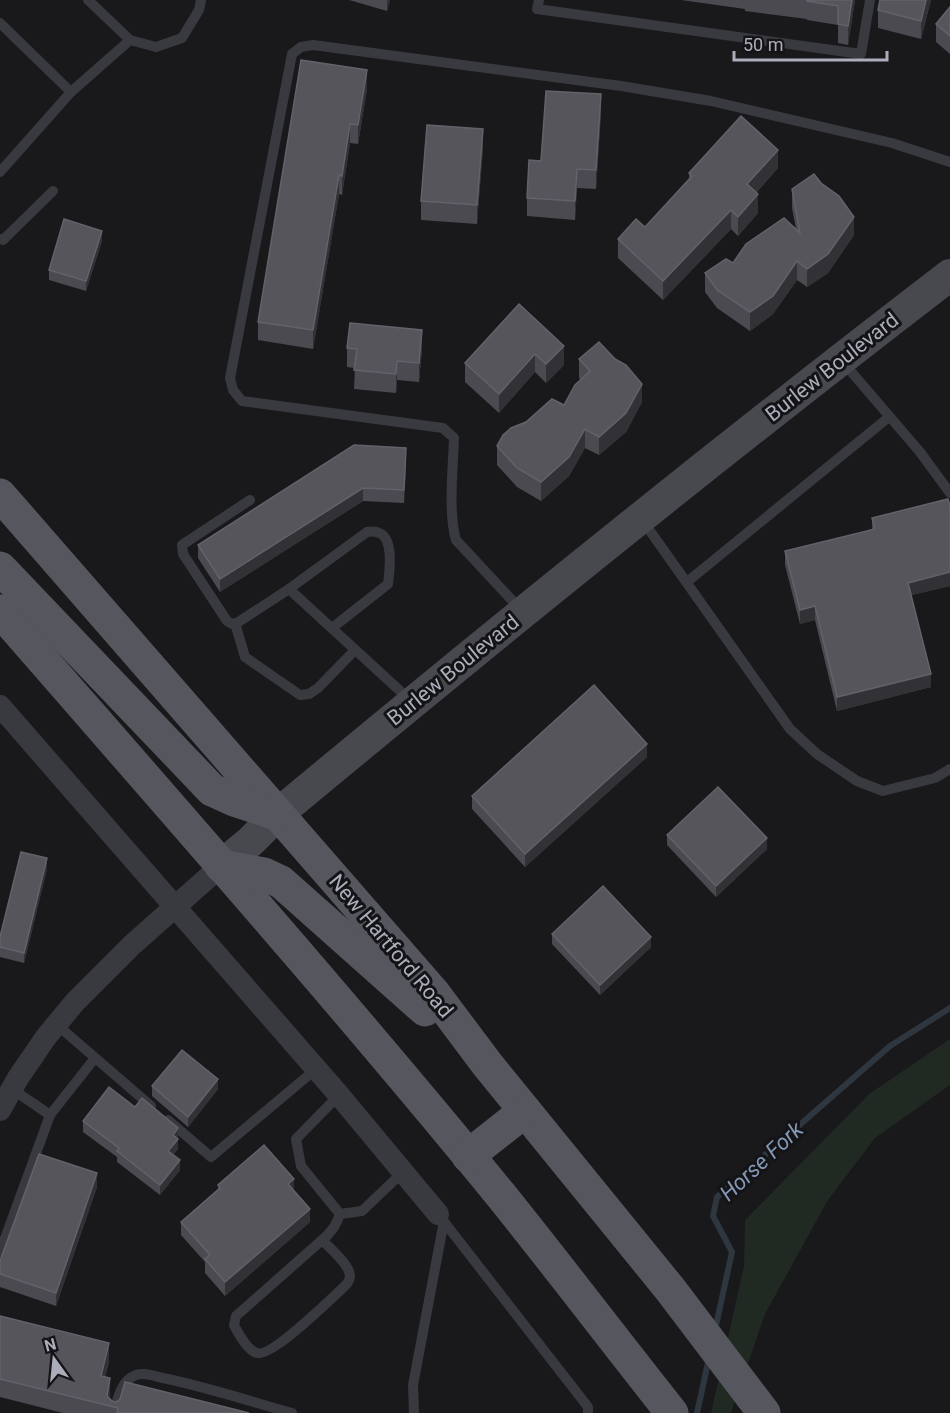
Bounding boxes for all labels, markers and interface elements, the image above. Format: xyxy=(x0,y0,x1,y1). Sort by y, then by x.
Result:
scale bar xyxy=(734,24,887,62)
text: 50 m xyxy=(743,34,783,55)
street label: Burlew Boulevard xyxy=(761,308,903,426)
street label: Burlew Boulevard xyxy=(383,610,523,730)
street label: New Hartford Road xyxy=(324,870,458,1022)
water label: Horse Fork xyxy=(715,1116,809,1206)
north arrow xyxy=(24,1329,84,1389)
text: N xyxy=(42,1334,58,1356)

